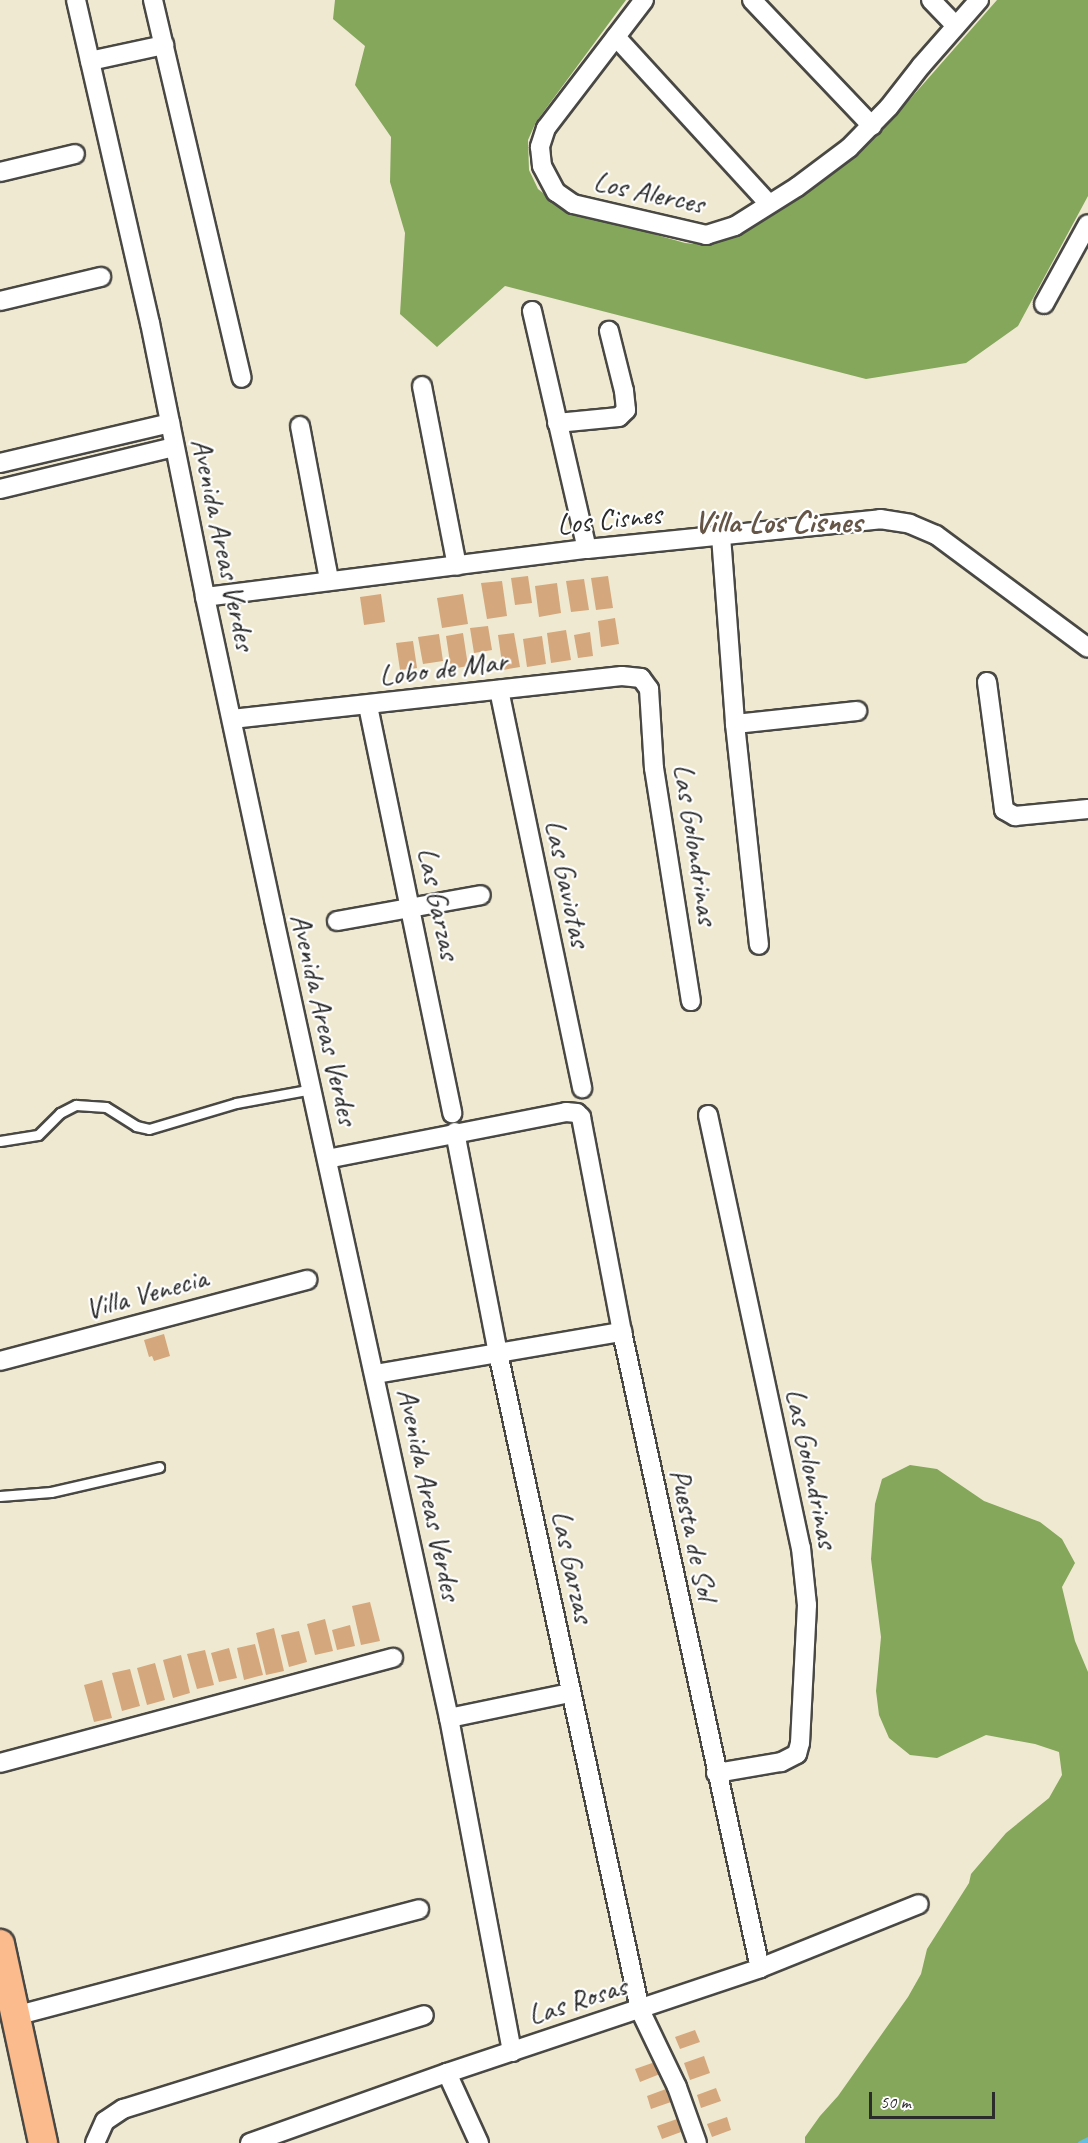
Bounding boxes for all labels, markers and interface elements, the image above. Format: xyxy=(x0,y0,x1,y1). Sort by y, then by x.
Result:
street label: Los Alerces xyxy=(590,163,708,221)
street label: Avenida Areas Verdes xyxy=(184,435,264,653)
street label: Los Cisnes xyxy=(555,496,663,542)
district label: Villa Los Cisnes xyxy=(694,503,862,541)
street label: Lobo de Mar xyxy=(377,642,509,694)
street label: Las Golondrinas xyxy=(665,761,727,927)
street label: Las Gaviotas xyxy=(537,816,599,950)
street label: Las Garzas xyxy=(410,844,468,962)
street label: Avenida Areas Verdes xyxy=(283,910,367,1128)
street label: Villa Venecia xyxy=(81,1259,211,1327)
street label: Avenida Areas Verdes xyxy=(390,1385,470,1603)
street label: Las Golondrinas xyxy=(777,1385,847,1551)
street label: Puesta de Sol xyxy=(663,1466,725,1602)
street label: Las Garzas xyxy=(544,1507,602,1625)
street label: Las Rosas xyxy=(523,1967,631,2033)
scale bar xyxy=(872,2080,998,2118)
text: 50 m xyxy=(880,2091,911,2113)

